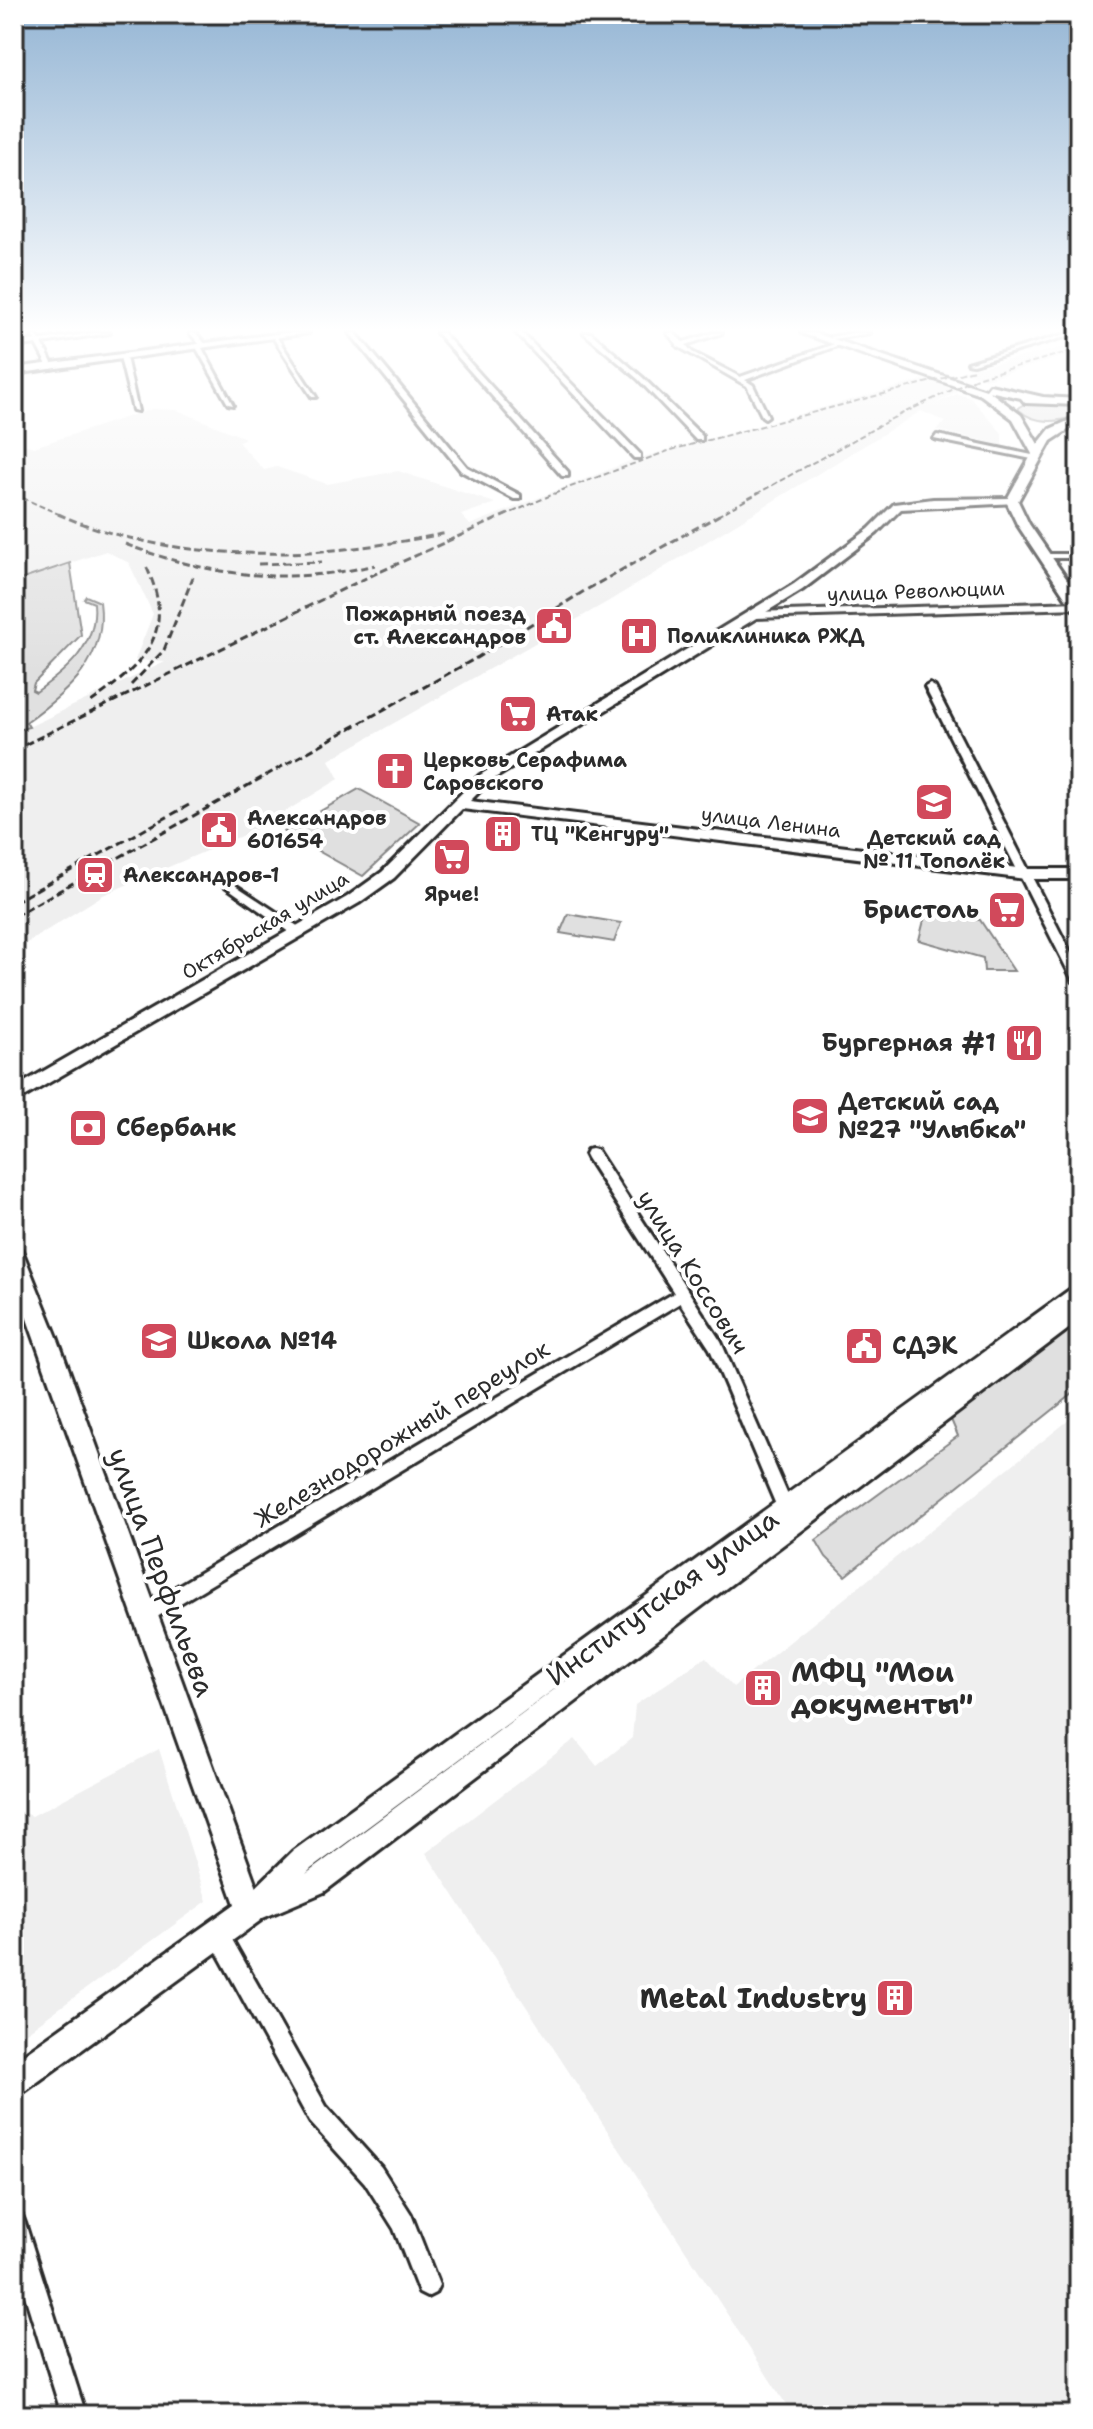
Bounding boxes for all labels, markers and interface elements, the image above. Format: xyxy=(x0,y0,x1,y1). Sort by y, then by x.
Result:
street label: улица Революции xyxy=(827,575,1005,607)
place label: Пожарный поезд ст. Александров xyxy=(346,601,526,650)
public building icon: Пожарный поезд ст. Александров xyxy=(533,605,575,647)
hospital icon: Поликлиника РЖД xyxy=(618,615,660,657)
place label: Поликлиника РЖД xyxy=(667,623,865,649)
supermarket icon: Атак xyxy=(497,693,539,735)
place label: Атак xyxy=(546,701,599,727)
place label: Церковь Серафима Саровского xyxy=(423,747,627,796)
church icon: Церковь Серафима Саровского xyxy=(374,750,416,792)
school or university icon: Детский сад № 11 Тополёк xyxy=(913,781,955,823)
street label: улица Ленина xyxy=(700,801,843,844)
place label: Александров 601654 xyxy=(247,805,387,854)
public building icon: Александров 601654 xyxy=(198,809,240,851)
building icon: ТЦ "Кенгуру" xyxy=(482,813,524,855)
place label: ТЦ "Кенгуру" xyxy=(531,821,669,847)
place label: Детский сад № 11 Тополёк xyxy=(863,825,1005,874)
supermarket icon: Ярче! xyxy=(431,836,473,878)
station icon: Александров-1 xyxy=(74,854,116,896)
place label: Александров-1 xyxy=(123,862,279,888)
street label: Октябрьская улица xyxy=(177,865,354,985)
place label: Ярче! xyxy=(425,881,479,907)
supermarket icon: Бристоль xyxy=(986,889,1028,931)
place label: Бристоль xyxy=(863,894,979,926)
restaurant icon: Бургерная #1 xyxy=(1003,1022,1045,1064)
place label: Бургерная #1 xyxy=(822,1027,996,1059)
place label: Детский сад №27 "Улыбка" xyxy=(838,1086,1026,1146)
school or university icon: Детский сад №27 "Улыбка" xyxy=(789,1095,831,1137)
bank icon: Сбербанк xyxy=(67,1107,109,1149)
place label: Сбербанк xyxy=(116,1112,236,1144)
street label: улица Коссович xyxy=(630,1184,756,1360)
school or university icon: Школа №14 xyxy=(138,1320,180,1362)
place label: Школа №14 xyxy=(187,1325,337,1357)
public building icon: СДЭК xyxy=(843,1325,885,1367)
place label: СДЭК xyxy=(892,1330,958,1362)
street label: Железнодорожный переулок xyxy=(248,1333,556,1535)
street label: улица Перфильева xyxy=(99,1442,225,1702)
street label: Институтская улица xyxy=(538,1500,786,1694)
place label: МФЦ "Мои документы" xyxy=(791,1653,973,1723)
building icon: МФЦ "Мои документы" xyxy=(742,1667,784,1709)
building icon: Metal Industry xyxy=(874,1977,916,2019)
place label: Metal Industry xyxy=(640,1979,867,2017)

